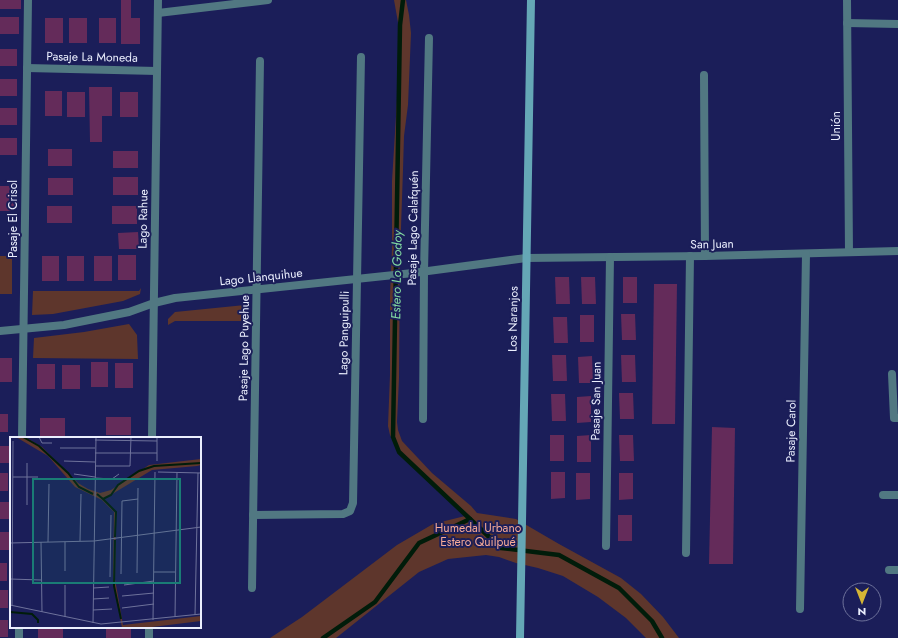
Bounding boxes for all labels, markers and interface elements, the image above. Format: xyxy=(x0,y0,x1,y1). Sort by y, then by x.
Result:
street label: Pasaje La Moneda xyxy=(46,47,138,67)
street label: Unión xyxy=(827,111,845,141)
street label: Pasaje Lago Calafquén xyxy=(403,170,423,286)
street label: Pasaje El Crisol xyxy=(4,180,22,258)
street label: Lago Rahue xyxy=(133,189,153,249)
water label: Estero Lo Godoy xyxy=(386,229,407,320)
street label: San Juan xyxy=(690,235,734,253)
street label: Lago Llanquihue xyxy=(219,264,303,290)
street label: Los Naranjos xyxy=(503,286,523,352)
street label: Lago Panguipulli xyxy=(334,291,354,375)
street label: Pasaje Lago Puyehue xyxy=(234,295,254,401)
street label: Pasaje San Juan xyxy=(586,361,606,441)
street label: Pasaje Carol xyxy=(781,400,801,462)
inset map xyxy=(10,437,201,628)
park label: Humedal Urbano Estero Quilpué xyxy=(435,519,522,551)
north arrow xyxy=(842,582,882,622)
text: N xyxy=(858,604,866,620)

